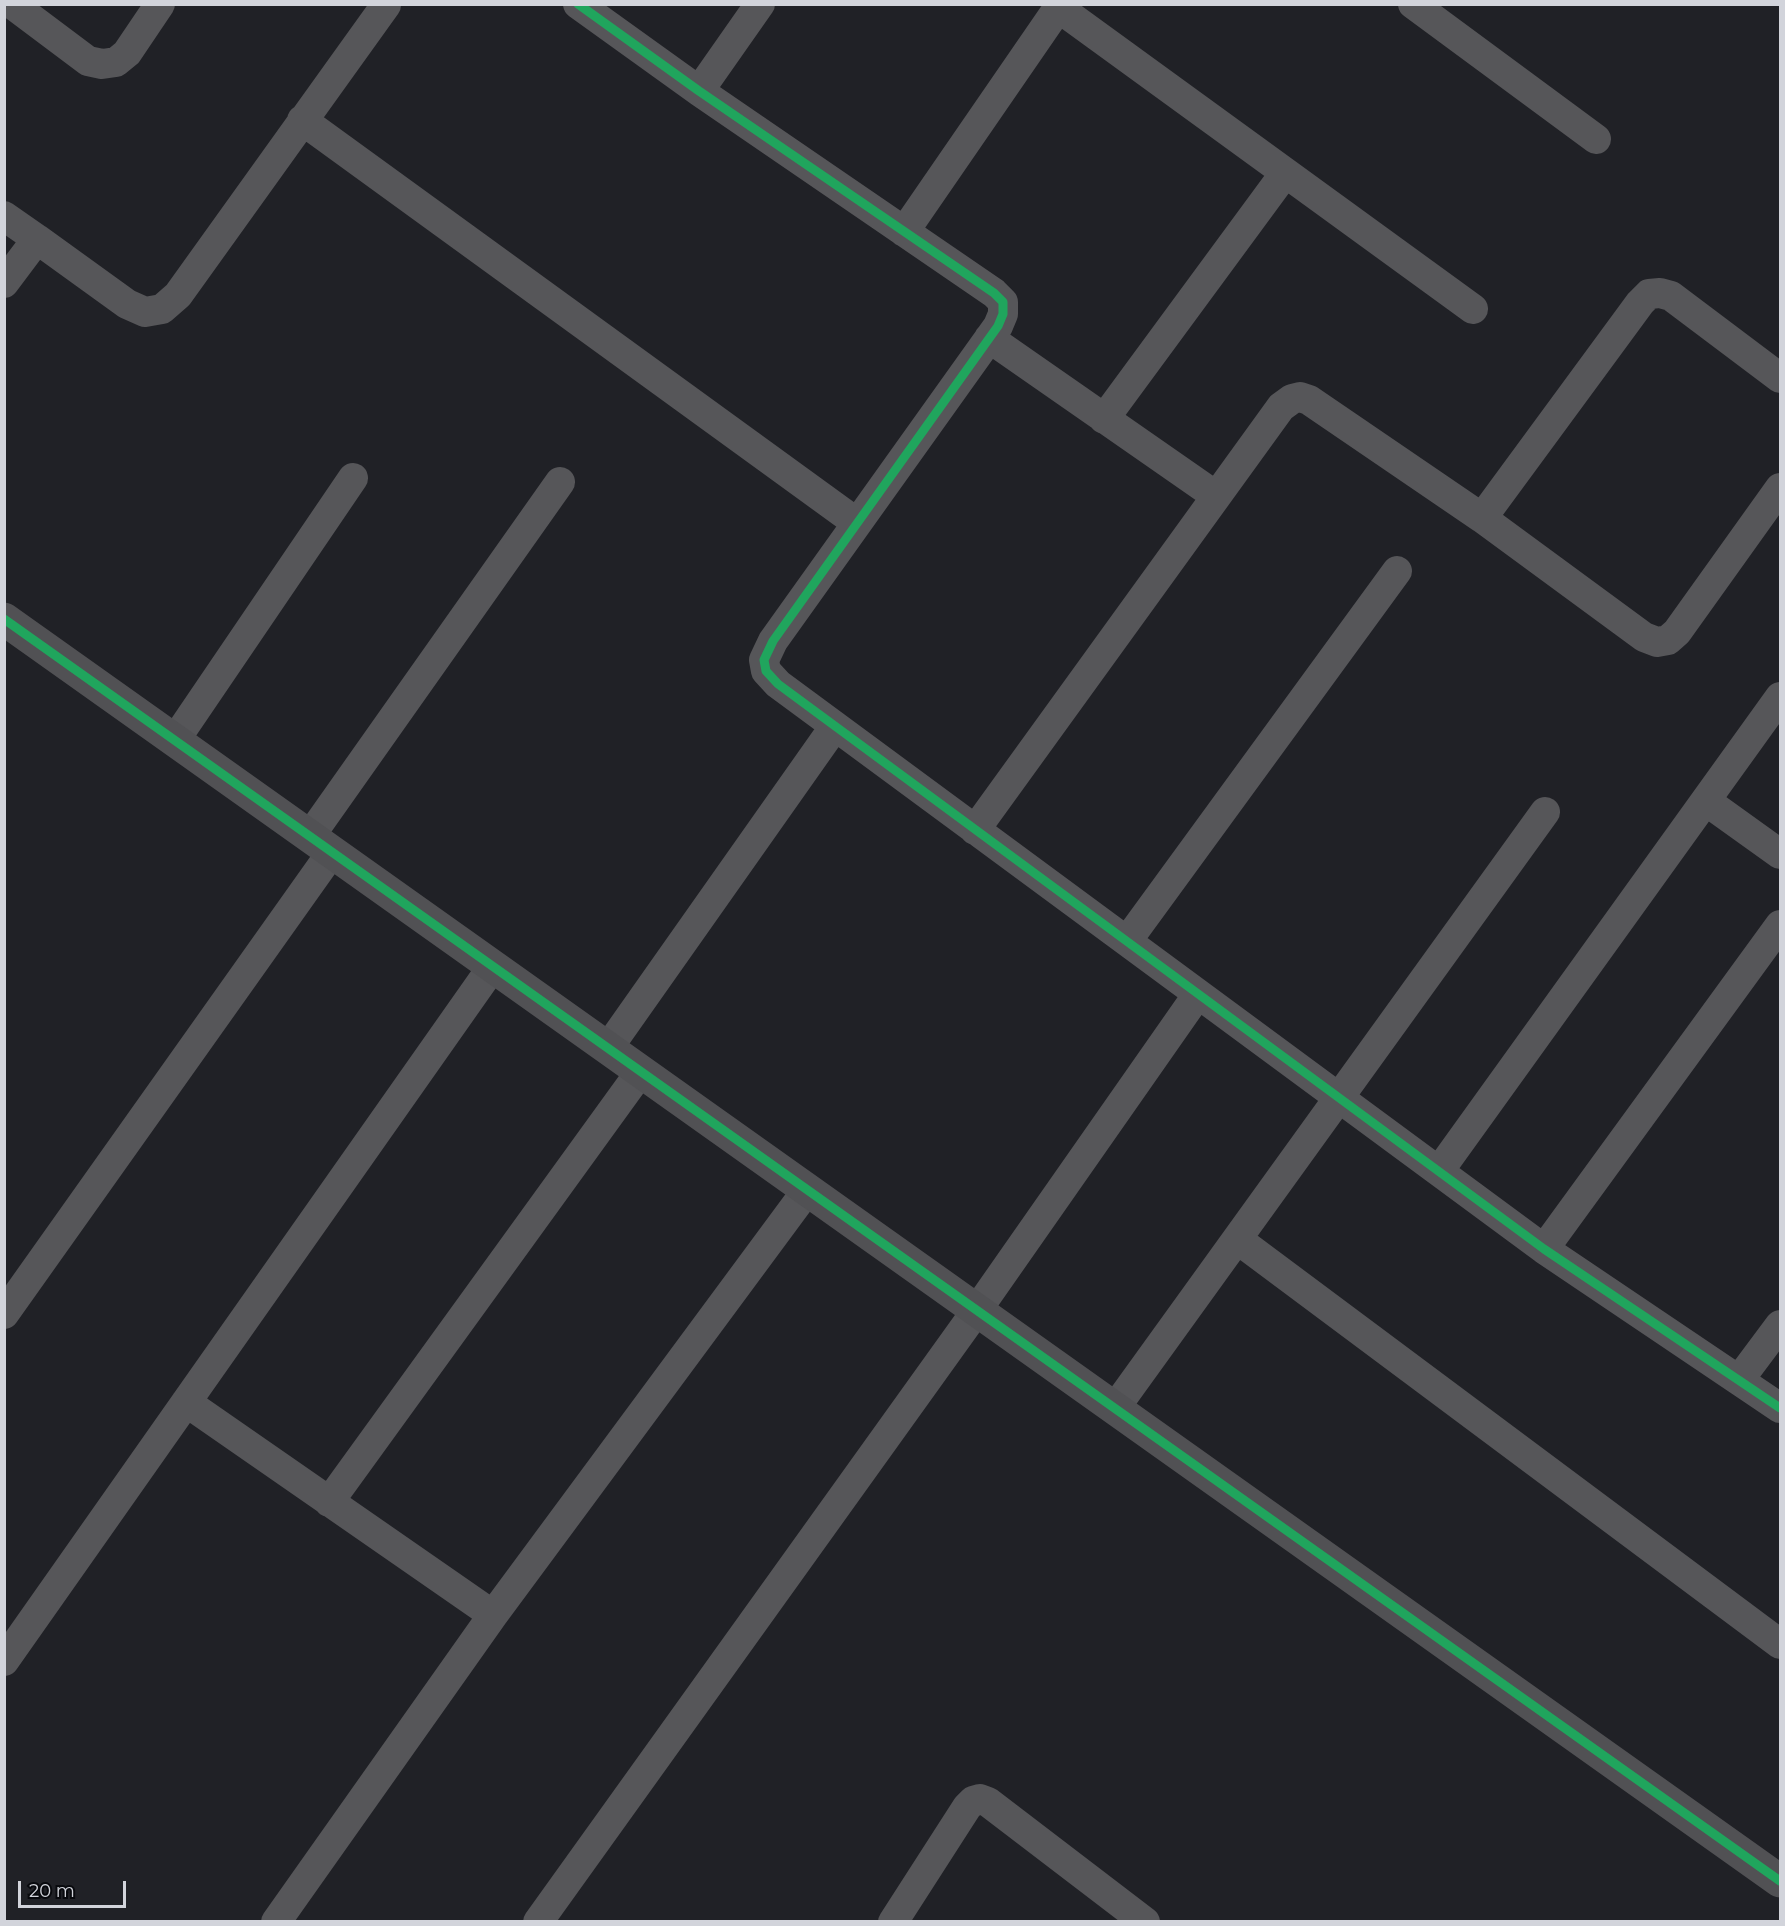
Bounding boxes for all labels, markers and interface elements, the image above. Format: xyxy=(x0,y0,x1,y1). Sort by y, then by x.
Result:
scale bar xyxy=(21,1869,129,1907)
text: 20 m xyxy=(29,1880,75,1902)

